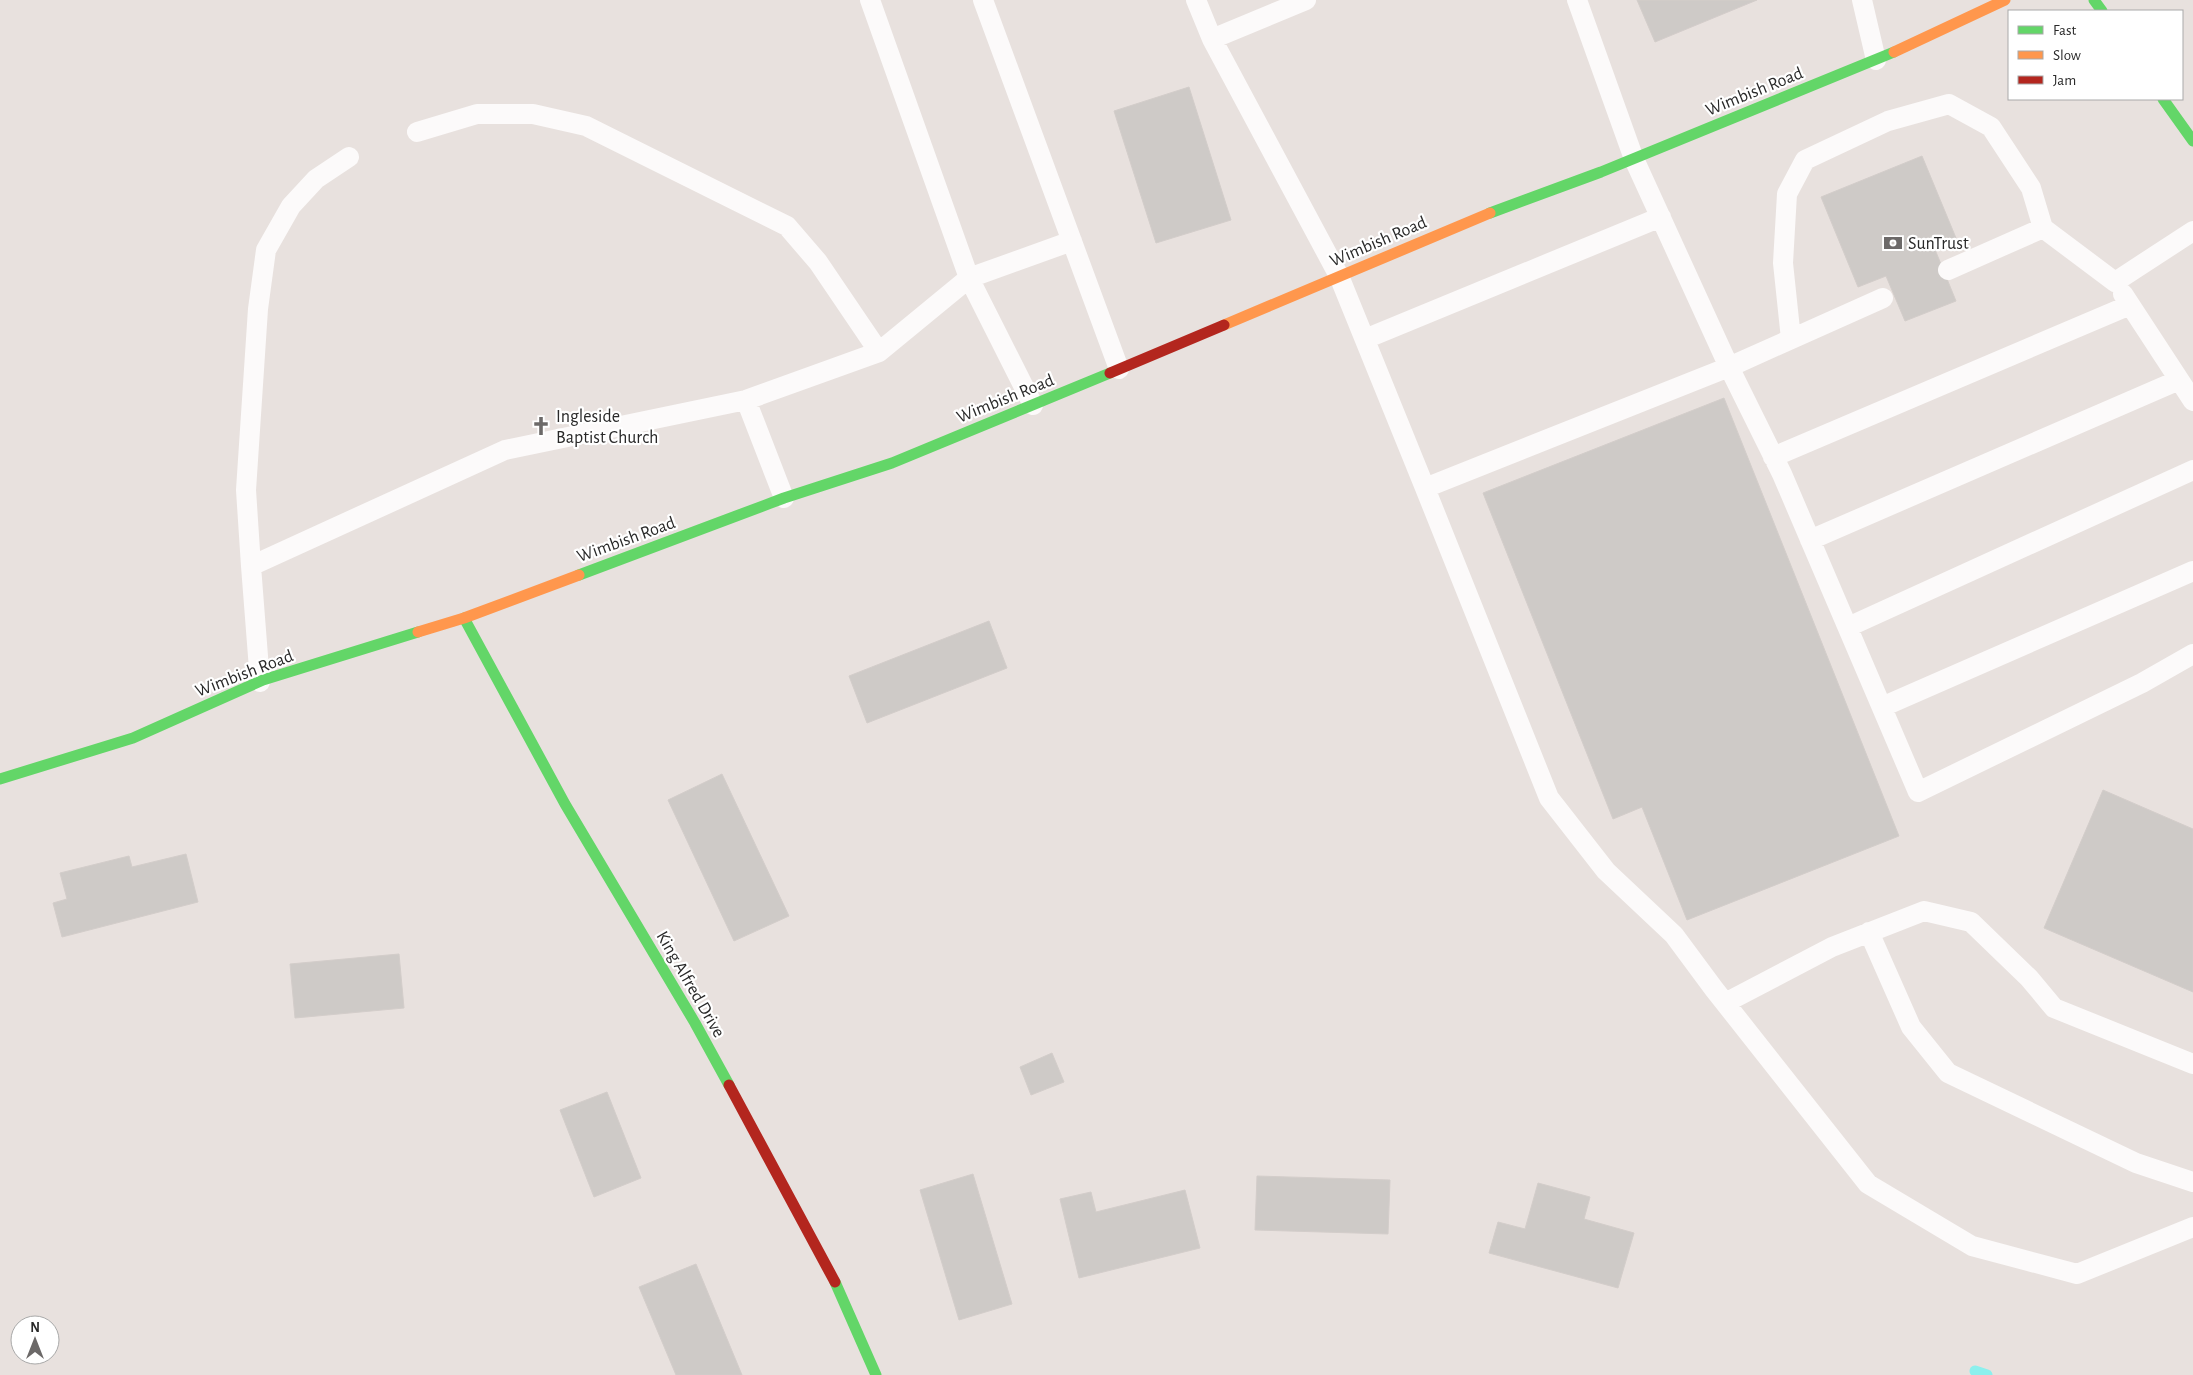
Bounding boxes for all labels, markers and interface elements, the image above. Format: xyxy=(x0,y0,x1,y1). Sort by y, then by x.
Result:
legend xyxy=(2008,10,2183,100)
text: Fast xyxy=(2053,23,2077,38)
text: Slow xyxy=(2053,48,2081,63)
street label: Wimbish Road xyxy=(1703,64,1806,120)
text: Jam xyxy=(2053,73,2076,88)
street label: Wimbish Road xyxy=(1327,213,1429,270)
bank icon: SunTrust xyxy=(1882,232,1904,254)
place label: SunTrust xyxy=(1908,235,1969,253)
street label: Wimbish Road xyxy=(954,371,1057,427)
place label: Ingleside Baptist Church xyxy=(556,408,658,447)
church icon: Ingleside Baptist Church xyxy=(530,415,552,437)
street label: Wimbish Road xyxy=(575,514,678,566)
street label: Wimbish Road xyxy=(193,647,296,701)
street label: King Alfred Drive xyxy=(652,928,728,1041)
north arrow xyxy=(10,1315,60,1365)
text: N xyxy=(30,1321,40,1335)

